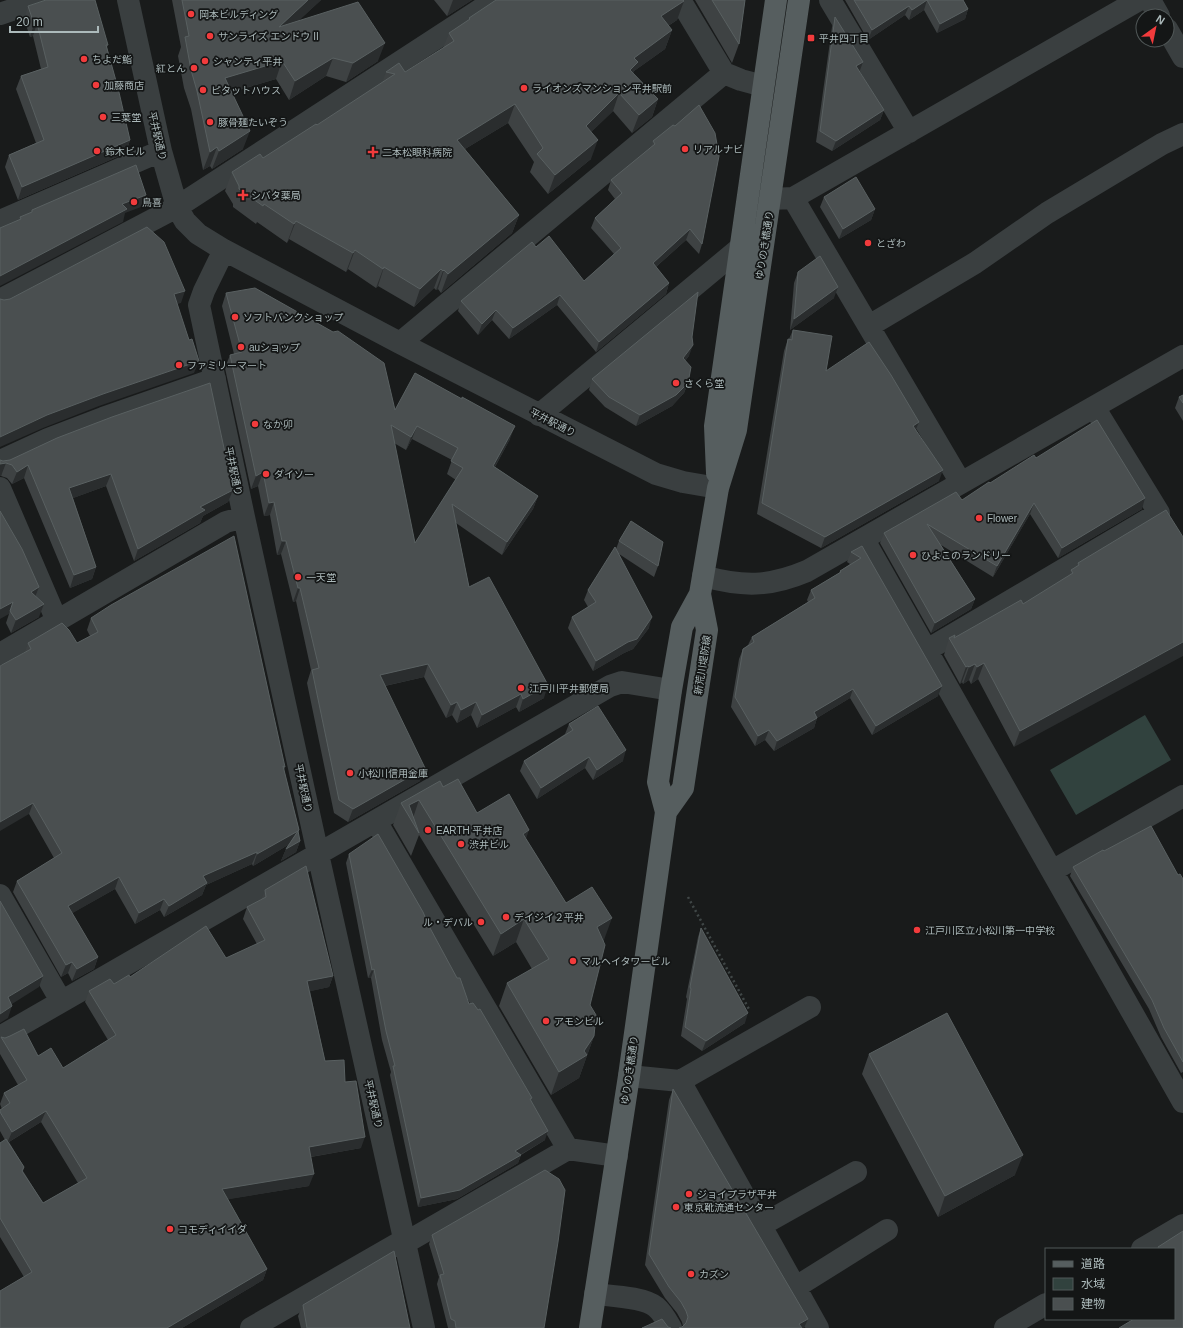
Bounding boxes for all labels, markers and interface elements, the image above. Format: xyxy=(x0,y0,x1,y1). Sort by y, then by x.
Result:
scale bar xyxy=(10,8,98,34)
north arrow xyxy=(1135,8,1175,48)
marker: 岡本ビルディング xyxy=(186,9,196,19)
place label: 岡本ビルディング xyxy=(199,9,278,20)
text: N xyxy=(1154,12,1167,27)
text: 20 m xyxy=(16,15,43,29)
marker: サンライズ エンドウ II xyxy=(205,31,215,41)
place label: サンライズ エンドウ II xyxy=(218,31,319,42)
marker: 平井四丁目 xyxy=(806,33,816,43)
place label: 平井四丁目 xyxy=(819,33,869,44)
marker: ちよだ鮨 xyxy=(79,54,89,64)
place label: ちよだ鮨 xyxy=(92,54,132,65)
marker: シャンティ平井 xyxy=(200,56,210,66)
place label: シャンティ平井 xyxy=(213,56,282,67)
place label: 紅とん xyxy=(156,63,186,74)
marker: 紅とん xyxy=(189,63,199,73)
marker: 加藤商店 xyxy=(91,80,101,90)
place label: 加藤商店 xyxy=(104,80,144,91)
marker: ライオンズマンション平井駅前 xyxy=(519,83,529,93)
place label: ライオンズマンション平井駅前 xyxy=(532,83,672,94)
marker: ピタットハウス xyxy=(198,85,208,95)
place label: ピタットハウス xyxy=(211,85,281,96)
street label: 平井駅通り xyxy=(147,111,168,162)
marker: 三葉堂 xyxy=(98,112,108,122)
place label: 三葉堂 xyxy=(111,112,141,123)
marker: 豚骨麺たいぞう xyxy=(205,117,215,127)
place label: 豚骨麺たいぞう xyxy=(218,117,288,128)
marker: リアルナビ xyxy=(680,144,690,154)
place label: リアルナビ xyxy=(693,144,743,155)
marker: 鈴木ビル xyxy=(92,146,102,156)
place label: 鈴木ビル xyxy=(105,146,145,157)
marker: 二本松眼科病院 xyxy=(367,146,379,158)
place label: 二本松眼科病院 xyxy=(382,147,452,158)
marker: シバタ薬局 xyxy=(238,190,248,200)
place label: シバタ薬局 xyxy=(251,190,301,201)
marker: 鳥喜 xyxy=(129,197,139,207)
place label: 鳥喜 xyxy=(142,197,162,208)
street label: ゆりのき橋通り xyxy=(754,210,775,280)
marker: とざわ xyxy=(863,238,873,248)
place label: とざわ xyxy=(876,238,906,249)
marker: ソフトバンクショップ xyxy=(230,312,240,322)
place label: ソフトバンクショップ xyxy=(243,312,344,323)
marker: auショップ xyxy=(236,342,246,352)
place label: auショップ xyxy=(249,342,300,353)
marker: ファミリーマート xyxy=(174,360,184,370)
place label: ファミリーマート xyxy=(187,360,267,371)
marker: さくら堂 xyxy=(671,378,681,388)
place label: さくら堂 xyxy=(684,378,724,389)
street label: 平井駅通り xyxy=(528,406,578,439)
marker: なか卯 xyxy=(250,419,260,429)
place label: なか卯 xyxy=(263,419,293,430)
street label: 平井駅通り xyxy=(223,446,244,497)
marker: ダイソー xyxy=(261,469,271,479)
place label: ダイソー xyxy=(274,469,314,480)
marker: Flower xyxy=(974,513,984,523)
place label: Flower xyxy=(987,513,1018,524)
marker: ひよこのランドリー xyxy=(908,550,918,560)
place label: ひよこのランドリー xyxy=(921,550,1011,561)
marker: 一天堂 xyxy=(293,572,303,582)
place label: 一天堂 xyxy=(306,572,336,583)
street label: 新荒川堤防線 xyxy=(692,635,713,696)
marker: 江戸川平井郵便局 xyxy=(516,683,526,693)
place label: 江戸川平井郵便局 xyxy=(529,683,609,694)
street label: 平井駅通り xyxy=(293,763,314,814)
marker: 小松川信用金庫 xyxy=(345,768,355,778)
place label: 小松川信用金庫 xyxy=(358,768,428,779)
marker: EARTH 平井店 xyxy=(423,825,433,835)
place label: EARTH 平井店 xyxy=(436,825,503,836)
marker: 渋井ビル xyxy=(456,839,466,849)
place label: 渋井ビル xyxy=(469,839,509,850)
marker: デイジイ２平井 xyxy=(501,912,511,922)
place label: デイジイ２平井 xyxy=(514,912,584,923)
place label: ル・デパル xyxy=(423,917,473,928)
marker: ル・デパル xyxy=(476,917,486,927)
marker: 江戸川区立小松川第一中学校 xyxy=(912,925,922,935)
place label: 江戸川区立小松川第一中学校 xyxy=(925,925,1055,936)
marker: マルヘイタワービル xyxy=(568,956,578,966)
place label: マルヘイタワービル xyxy=(581,956,671,967)
marker: アモンビル xyxy=(541,1016,551,1026)
place label: アモンビル xyxy=(554,1016,604,1027)
street label: ゆりのき橋通り xyxy=(619,1035,640,1105)
street label: 平井駅通り xyxy=(363,1079,384,1130)
marker: ジョイプラザ平井 xyxy=(684,1189,694,1199)
place label: ジョイプラザ平井 xyxy=(697,1189,777,1200)
marker: 東京靴流通センター xyxy=(671,1202,681,1212)
place label: 東京靴流通センター xyxy=(684,1202,774,1213)
marker: コモディイイダ xyxy=(165,1224,175,1234)
place label: コモディイイダ xyxy=(178,1224,247,1235)
legend xyxy=(1045,1248,1175,1320)
text: 道路 xyxy=(1081,1257,1105,1271)
marker: カズン xyxy=(686,1269,696,1279)
place label: カズン xyxy=(699,1269,729,1280)
text: 水域 xyxy=(1081,1277,1105,1291)
text: 建物 xyxy=(1081,1297,1105,1311)

